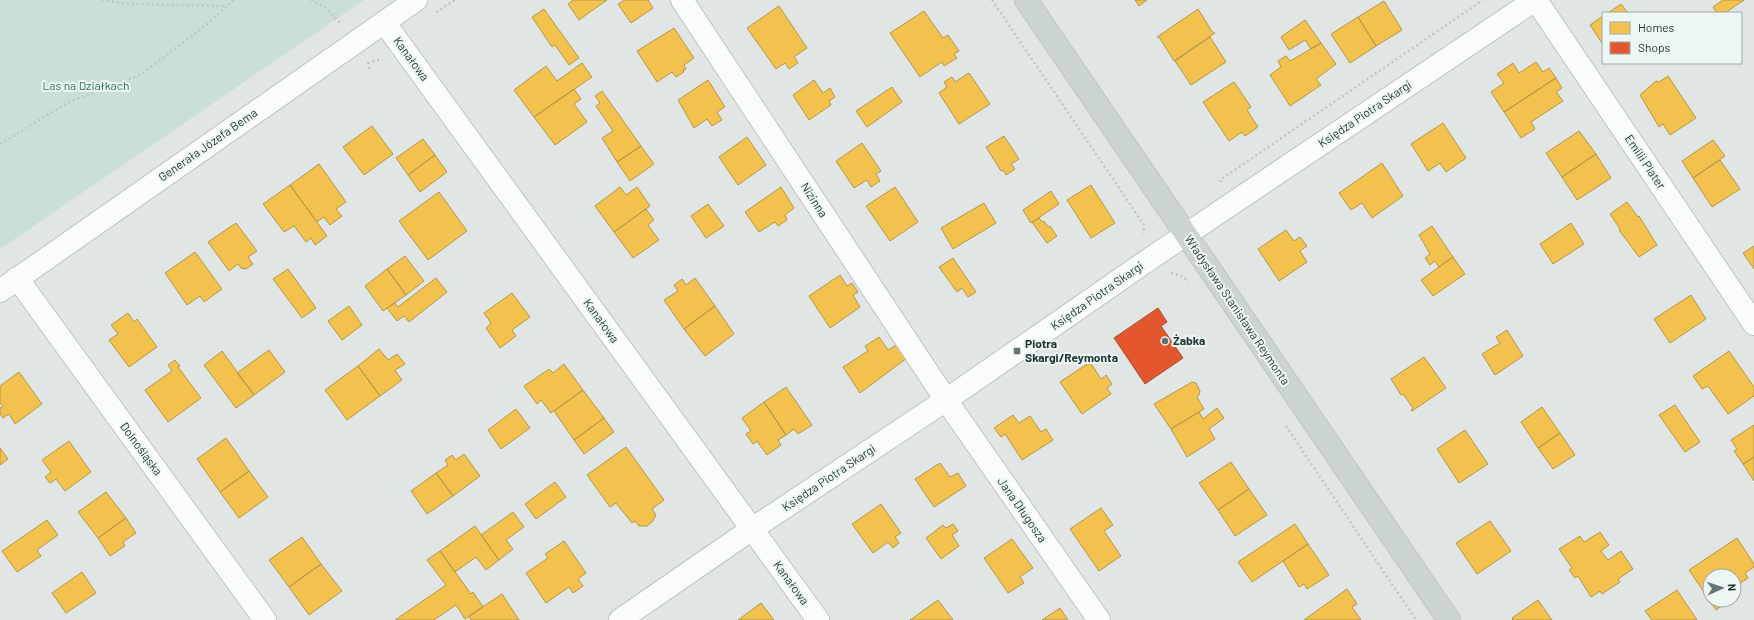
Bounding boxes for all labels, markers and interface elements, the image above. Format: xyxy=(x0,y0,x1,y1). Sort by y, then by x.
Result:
legend xyxy=(1602,12,1742,64)
text: Homes xyxy=(1638,20,1675,34)
street label: Kanałowa xyxy=(391,34,432,83)
text: Shops xyxy=(1638,40,1671,54)
street label: Księdza Piotra Skargi xyxy=(1315,77,1414,150)
park label: Las na Działkach xyxy=(43,78,129,92)
street label: Generała Józefa Bema xyxy=(155,105,259,184)
street label: Emilii Plater xyxy=(1623,132,1669,192)
street label: Nizinna xyxy=(798,179,831,219)
street label: Władysława Stanisława Reymonta xyxy=(1182,232,1293,387)
street label: Księdza Piotra Skargi xyxy=(1048,258,1145,332)
street label: Kanałowa xyxy=(581,296,622,345)
place label: Żabka xyxy=(1173,333,1205,347)
place label: Piotra Skargi/Reymonta xyxy=(1025,336,1118,364)
marker: Żabka xyxy=(1160,336,1170,346)
marker: Piotra Skargi/Reymonta xyxy=(1012,346,1022,356)
street label: Dolnośląska xyxy=(118,419,166,478)
street label: Księdza Piotra Skargi xyxy=(779,441,878,514)
street label: Jana Długosza xyxy=(995,474,1050,545)
street label: Kanałowa xyxy=(771,558,812,607)
north arrow xyxy=(1702,568,1742,608)
text: N xyxy=(1726,583,1739,591)

